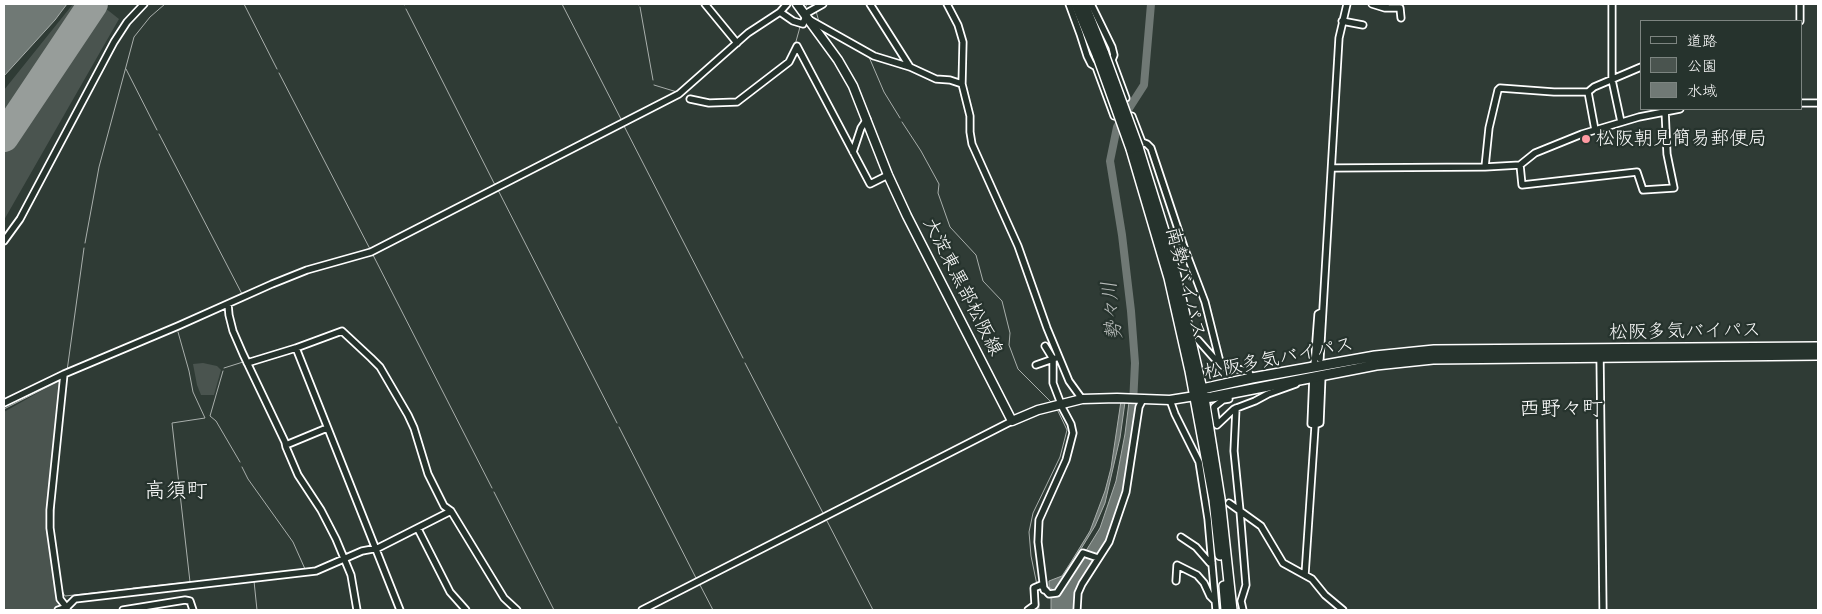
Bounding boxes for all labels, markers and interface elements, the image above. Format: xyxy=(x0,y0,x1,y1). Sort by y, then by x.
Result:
legend xyxy=(1640,20,1802,110)
text: 道路 xyxy=(1687,32,1717,50)
text: 公園 xyxy=(1687,57,1717,75)
text: 水域 xyxy=(1687,82,1717,100)
place label: 松阪朝見簡易郵便局 xyxy=(1596,128,1767,150)
marker: 松阪朝見簡易郵便局 xyxy=(1580,133,1592,145)
street label: 大淀東黒部松阪線 xyxy=(917,214,1007,360)
street label: 南勢バイパス xyxy=(1160,225,1210,341)
water label: 勢々川 xyxy=(1098,280,1128,342)
street label: 松阪多気バイパス xyxy=(1609,319,1761,345)
street label: 松阪多気バイパス xyxy=(1202,333,1356,385)
district label: 西野々町 xyxy=(1519,397,1603,423)
district label: 高須町 xyxy=(145,479,207,505)

